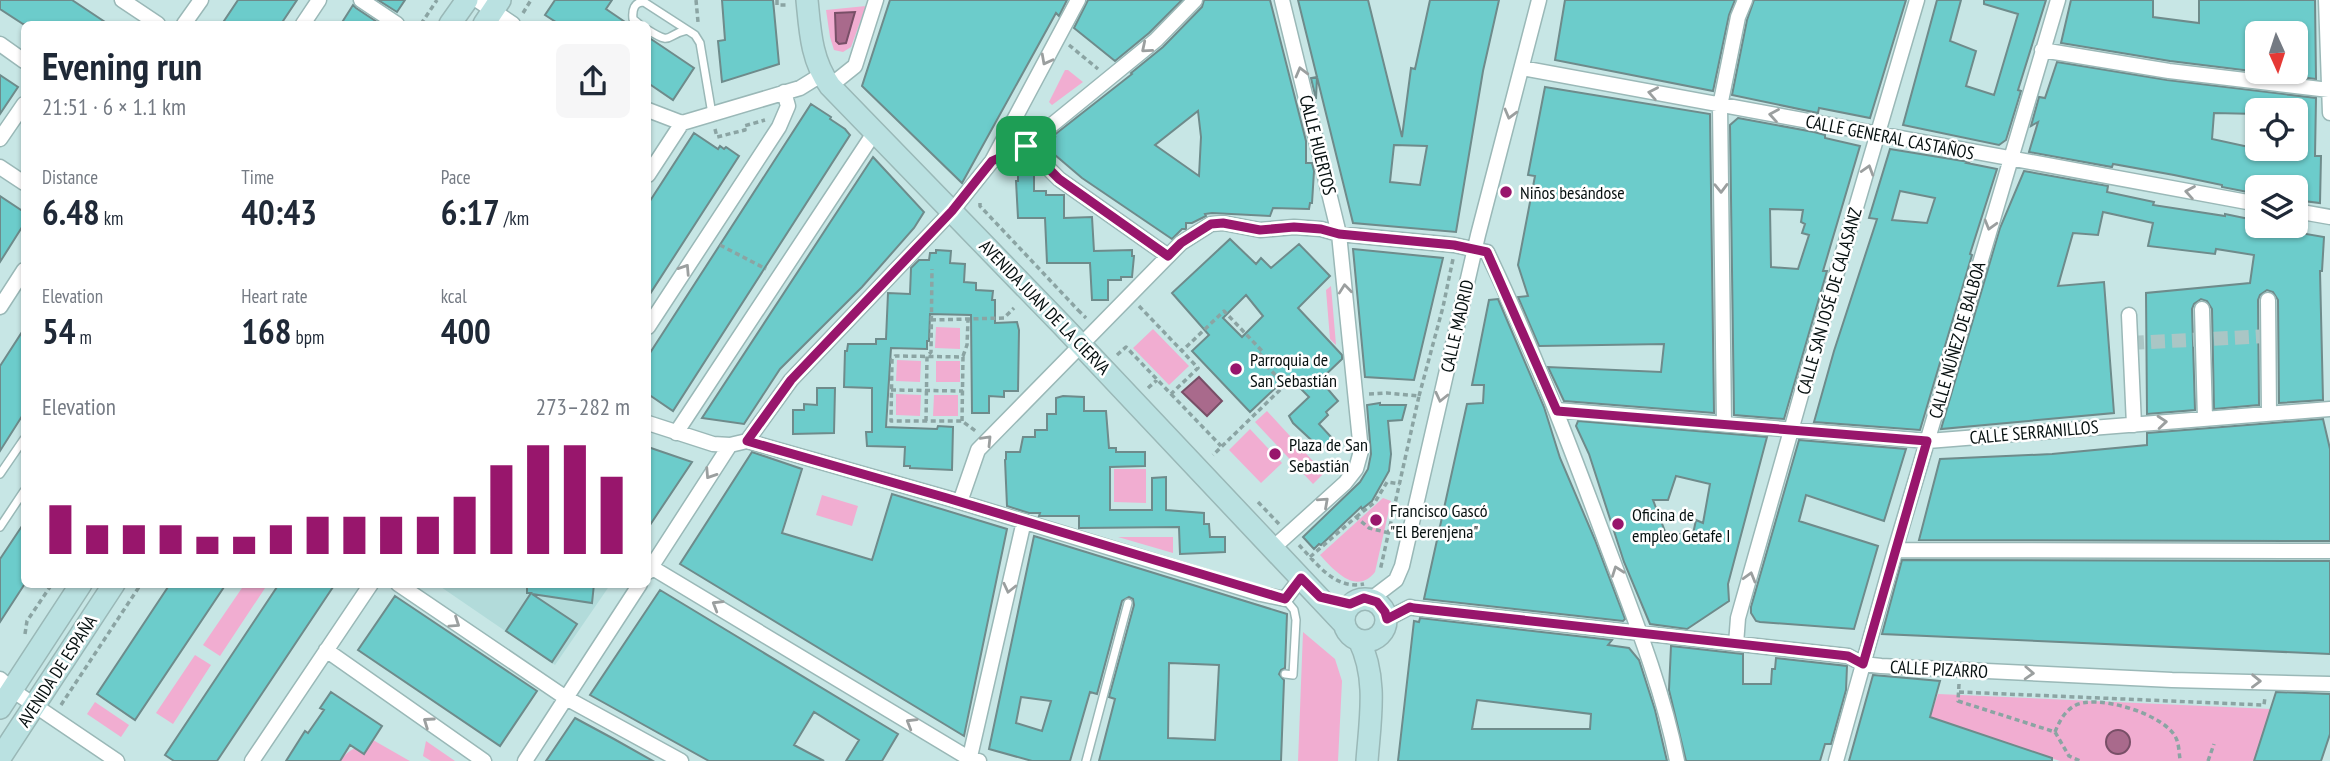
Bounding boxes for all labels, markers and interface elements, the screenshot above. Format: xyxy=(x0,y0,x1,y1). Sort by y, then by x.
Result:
north arrow xyxy=(2245,21,2308,84)
map controls xyxy=(2245,21,2308,238)
one-way arrow xyxy=(1142,40,1155,52)
text: Evening run xyxy=(42,41,202,90)
button: share xyxy=(556,44,630,118)
one-way arrow xyxy=(1040,53,1054,65)
one-way arrow xyxy=(1295,66,1309,78)
one-way arrow xyxy=(1647,86,1659,101)
text: 21:51 · 6 × 1.1 km xyxy=(42,92,186,121)
street label: CALLE HUERTOS xyxy=(1294,93,1342,198)
button: locate xyxy=(2245,98,2308,161)
one-way arrow xyxy=(1504,107,1518,119)
one-way arrow xyxy=(1768,108,1780,123)
street label: CALLE GENERAL CASTAÑOS xyxy=(1804,109,1976,165)
pin xyxy=(996,116,1056,176)
icon: arrive xyxy=(1007,127,1045,165)
text: Distance xyxy=(42,165,98,189)
text: Time xyxy=(241,165,274,189)
text: Pace xyxy=(441,165,471,189)
one-way arrow xyxy=(1859,165,1874,177)
button: layers xyxy=(2245,175,2308,238)
place label: Niños besándose xyxy=(1520,181,1625,204)
one-way arrow xyxy=(1713,183,1729,193)
marker: Niños besándose xyxy=(1498,184,1514,200)
one-way arrow xyxy=(2184,185,2196,200)
text: 6.48 xyxy=(42,189,100,235)
text: 40:43 xyxy=(241,189,317,235)
text: 6:17 xyxy=(441,189,500,235)
street label: CALLE SAN JOSÉ DE CALASANZ xyxy=(1791,205,1867,397)
text: km xyxy=(100,206,123,230)
text: /km xyxy=(500,206,529,230)
one-way arrow xyxy=(1984,219,1999,231)
street label: AVENIDA JUAN DE LA CIERVA xyxy=(975,235,1116,380)
street label: CALLE NÚÑEZ DE BALBOA xyxy=(1924,258,1991,421)
one-way arrow xyxy=(677,264,690,277)
street label: CALLE MADRID xyxy=(1435,277,1479,375)
one-way arrow xyxy=(1338,283,1353,294)
text: Elevation xyxy=(42,284,103,308)
text: Heart rate xyxy=(241,284,308,308)
text: kcal xyxy=(441,284,467,308)
text: 54 xyxy=(42,308,75,354)
text: 168 xyxy=(241,308,292,354)
text: 400 xyxy=(441,308,491,354)
text: m xyxy=(75,325,92,349)
text: bpm xyxy=(292,325,324,349)
place label: Parroquia de San Sebastián xyxy=(1250,348,1337,392)
marker: Parroquia de San Sebastián xyxy=(1228,361,1244,377)
one-way arrow xyxy=(1435,391,1449,403)
text: Elevation xyxy=(42,392,116,421)
text: 273–282 m xyxy=(536,392,630,421)
street label: CALLE SERRANILLOS xyxy=(1969,415,2100,449)
one-way arrow xyxy=(2157,415,2168,430)
place label: Plaza de San Sebastián xyxy=(1289,433,1368,477)
one-way arrow xyxy=(978,435,991,448)
marker: Plaza de San Sebastián xyxy=(1267,446,1283,462)
one-way arrow xyxy=(705,467,718,480)
one-way arrow xyxy=(1316,498,1329,510)
place label: Francisco Gascó "El Berenjena" xyxy=(1390,499,1488,543)
place label: Oficina de empleo Getafe I xyxy=(1632,503,1730,547)
marker: Francisco Gascó "El Berenjena" xyxy=(1368,512,1384,528)
marker: Oficina de empleo Getafe I xyxy=(1610,516,1626,532)
one-way arrow xyxy=(1611,565,1625,577)
one-way arrow xyxy=(1741,571,1756,583)
one-way arrow xyxy=(1002,582,1017,594)
one-way arrow xyxy=(711,600,724,613)
street label: AVENIDA DE ESPAÑA xyxy=(12,610,102,731)
one-way arrow xyxy=(447,614,460,627)
street label: CALLE PIZARRO xyxy=(1890,655,1989,683)
one-way arrow xyxy=(2023,666,2034,681)
one-way arrow xyxy=(2251,674,2262,689)
one-way arrow xyxy=(423,718,436,730)
one-way arrow xyxy=(906,718,919,731)

